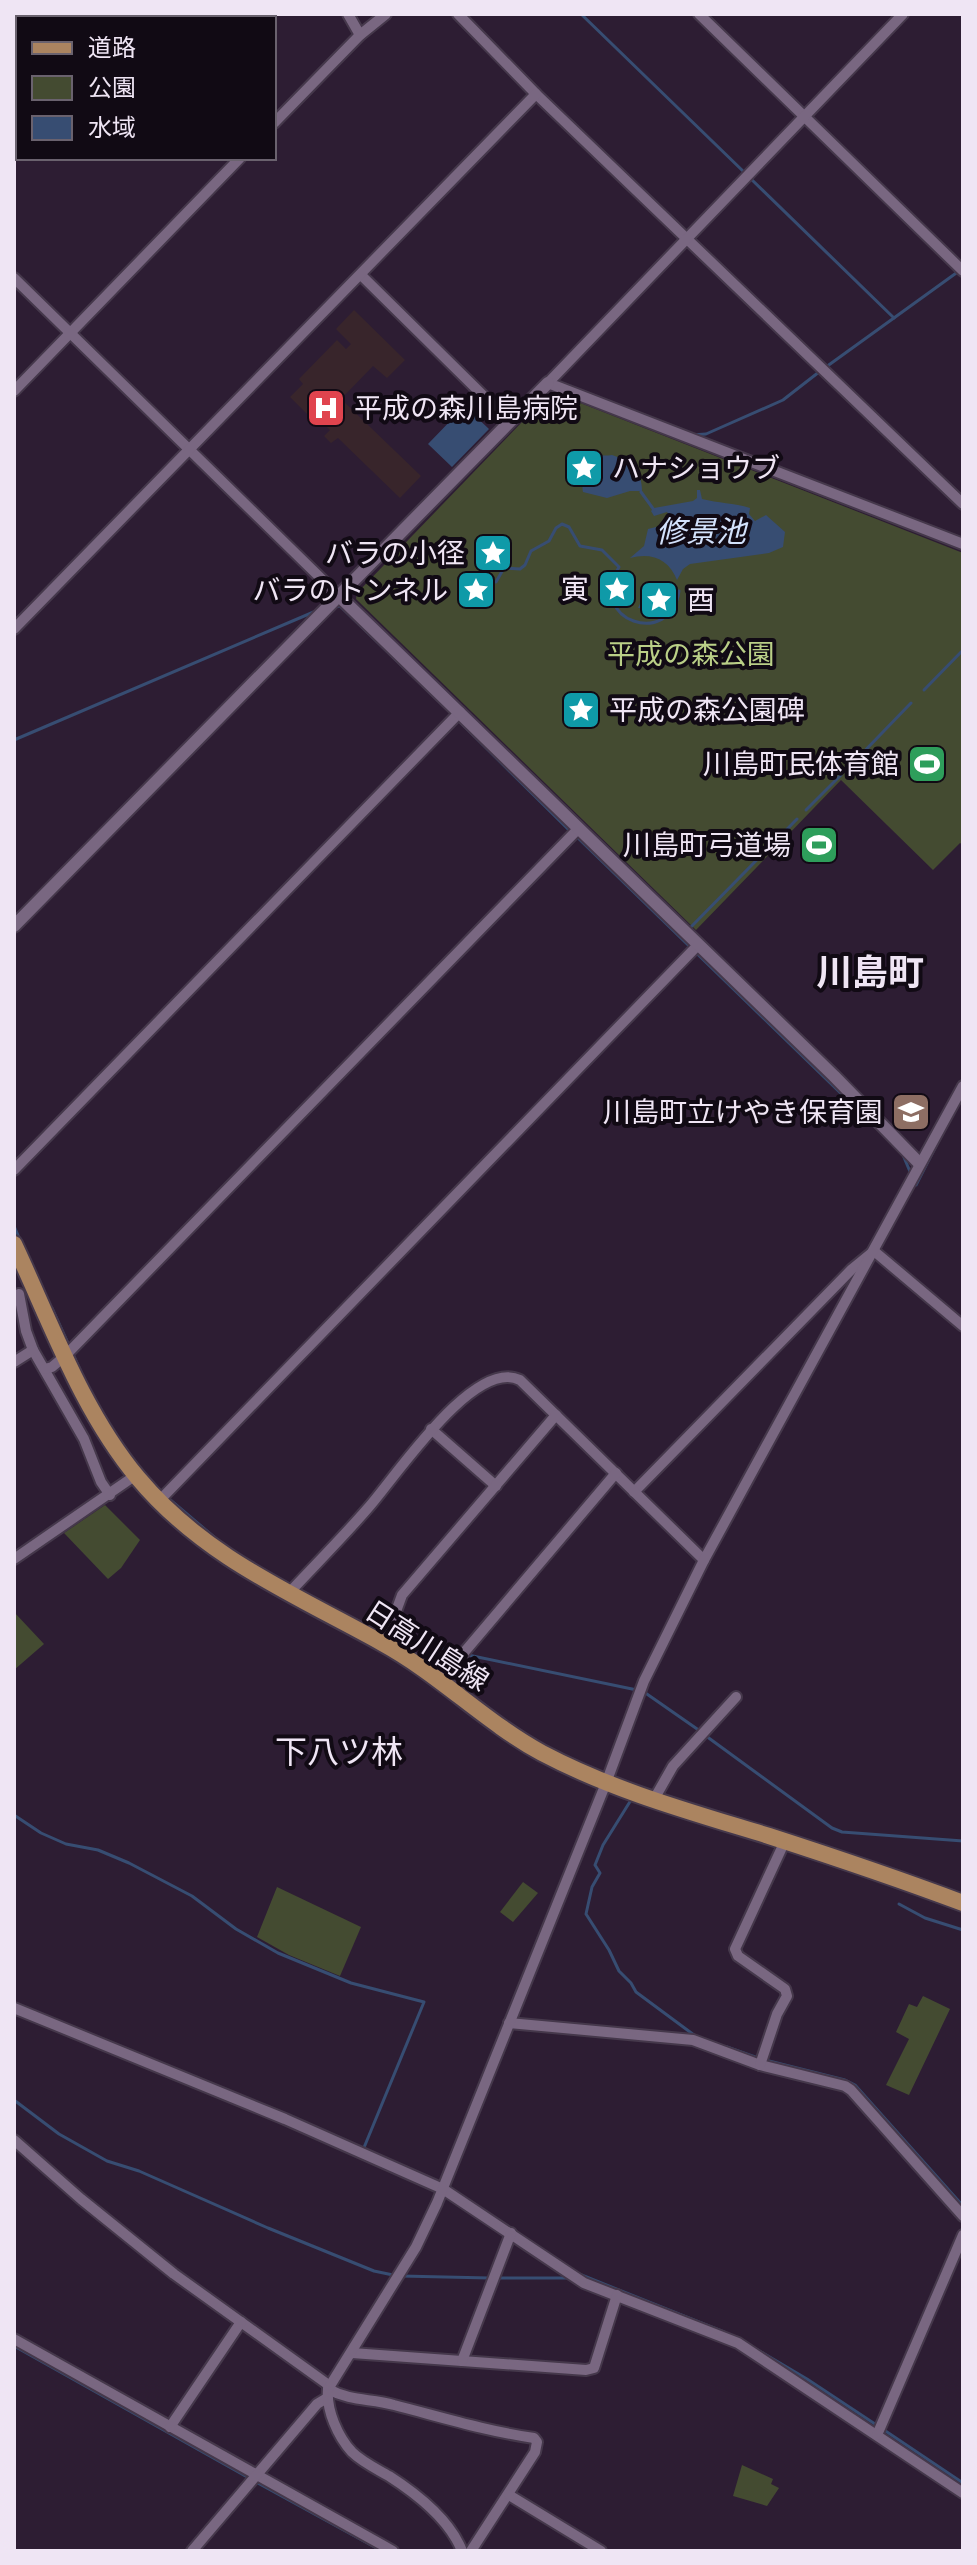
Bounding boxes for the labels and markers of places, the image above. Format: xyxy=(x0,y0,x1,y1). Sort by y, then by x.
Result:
hospital icon: 平成の森川島病院 xyxy=(305,387,347,429)
place label: 平成の森川島病院 xyxy=(354,393,578,424)
place icon: ハナショウブ xyxy=(563,447,605,489)
place label: ハナショウブ xyxy=(612,453,780,484)
place icon: バラの小径 xyxy=(472,532,514,574)
place label: バラの小径 xyxy=(325,538,465,569)
place icon: 寅 xyxy=(596,568,638,610)
place icon: バラのトンネル xyxy=(455,569,497,611)
place label: 寅 xyxy=(561,574,589,605)
place label: バラのトンネル xyxy=(253,575,448,606)
place icon: 酉 xyxy=(638,579,680,621)
place label: 酉 xyxy=(687,585,715,616)
place icon: 平成の森公園碑 xyxy=(560,689,602,731)
place label: 平成の森公園碑 xyxy=(609,695,805,726)
sports icon: 川島町民体育館 xyxy=(906,743,948,785)
place label: 川島町民体育館 xyxy=(703,749,899,780)
sports icon: 川島町弓道場 xyxy=(798,824,840,866)
place label: 川島町弓道場 xyxy=(623,830,791,861)
school or university icon: 川島町立けやき保育園 xyxy=(890,1091,932,1133)
place label: 川島町立けやき保育園 xyxy=(603,1097,883,1128)

